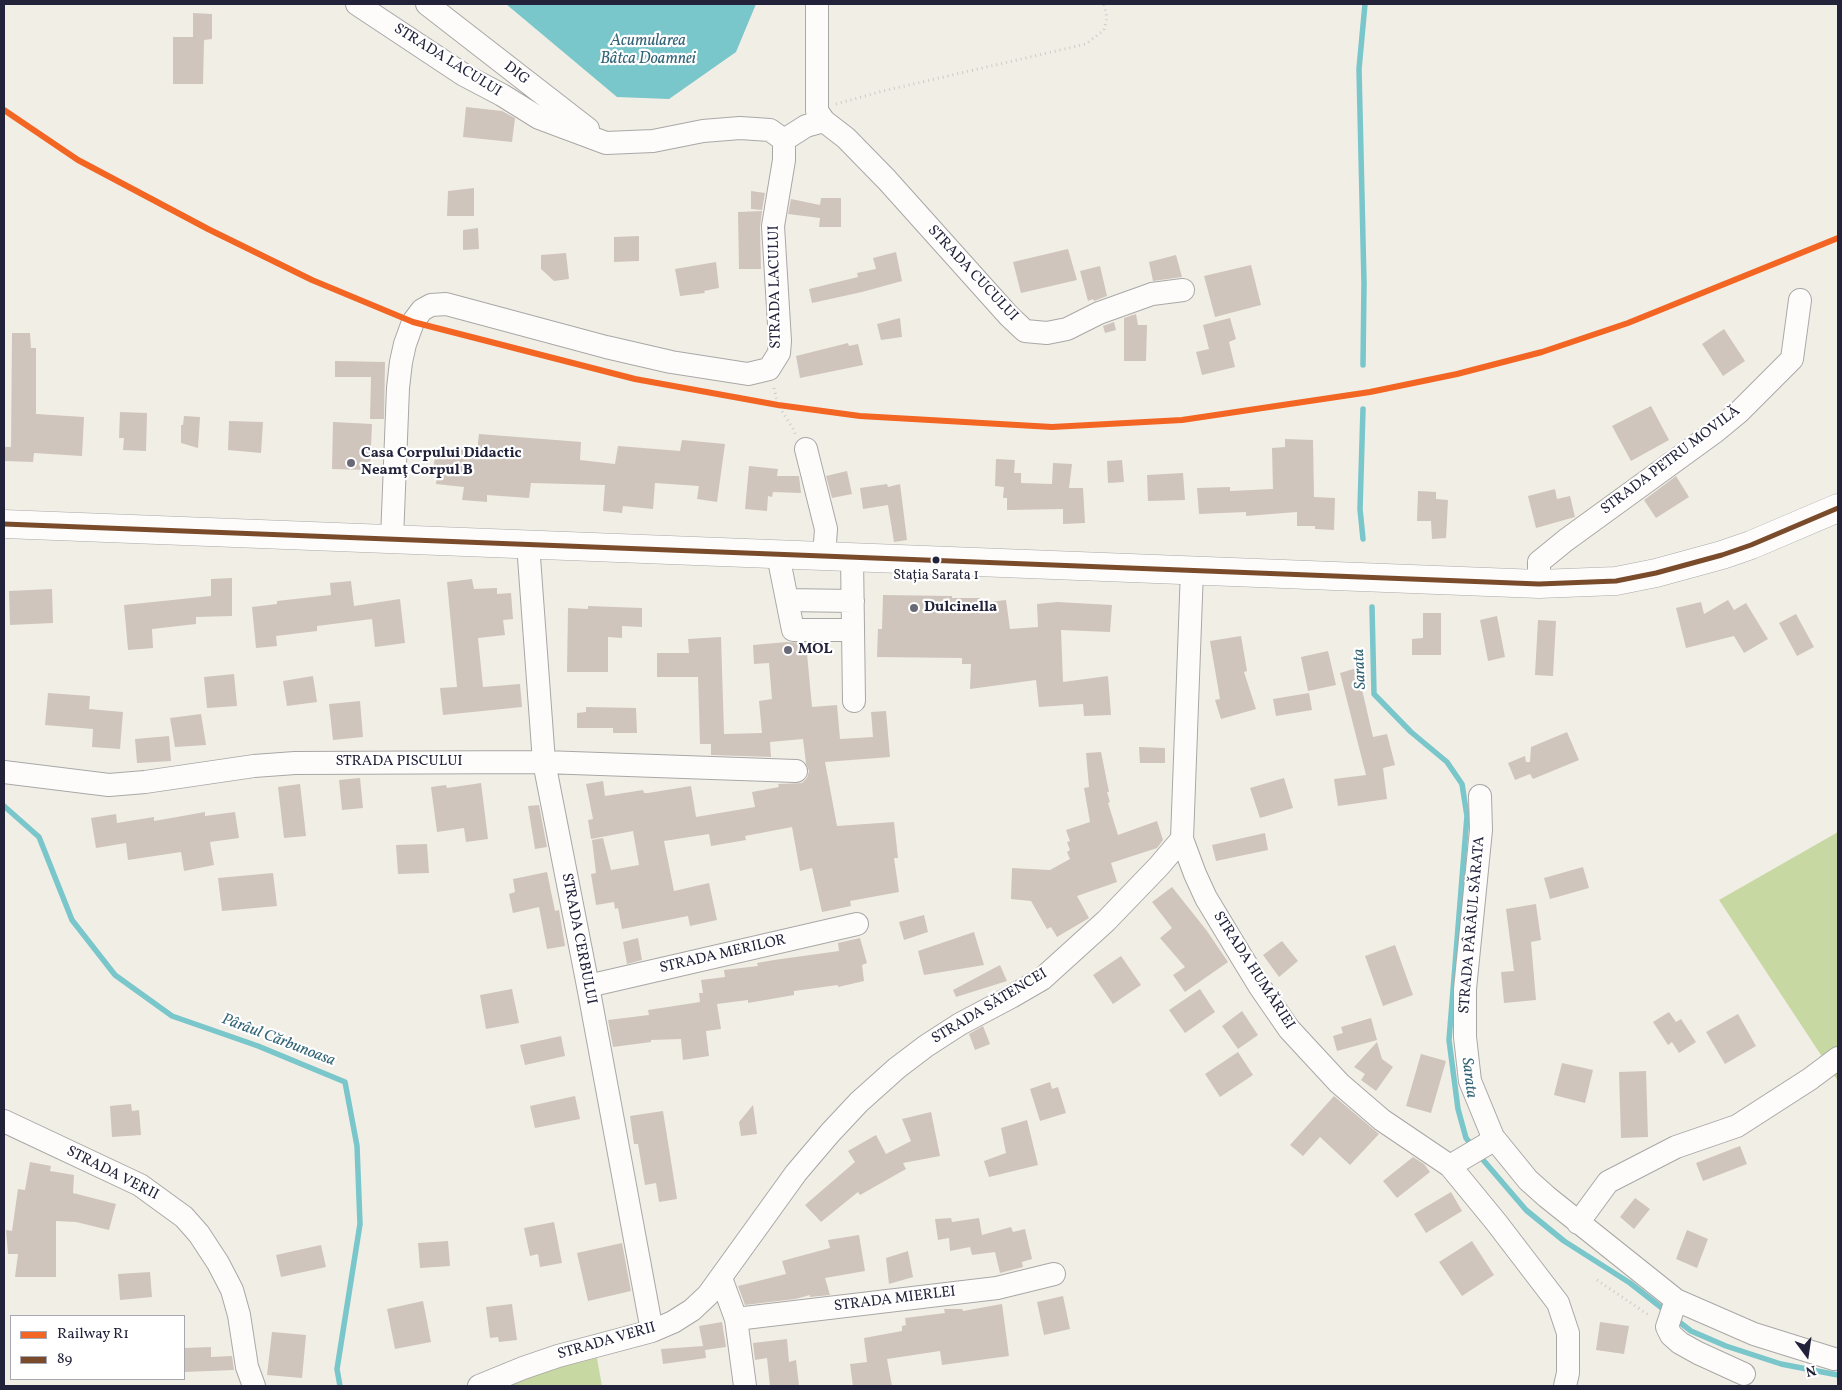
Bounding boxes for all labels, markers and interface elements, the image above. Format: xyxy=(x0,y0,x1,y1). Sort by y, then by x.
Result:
street label: STRADA LACULUI xyxy=(390,21,504,101)
water label: Acumularea Bâtca Doamnei xyxy=(600,32,696,70)
street label: DIG xyxy=(500,59,532,89)
street label: STRADA CUCULUI xyxy=(923,222,1021,326)
street label: STRADA LACULUI xyxy=(766,225,786,349)
street label: STRADA PETRU MOVILĂ xyxy=(1598,403,1744,519)
place label: Casa Corpului Didactic Neamţ Corpul B xyxy=(361,445,521,480)
marker: Casa Corpului Didactic Neamţ Corpul B xyxy=(345,457,357,469)
marker: Stația Sarata 1 xyxy=(931,555,941,565)
place label: Stația Sarata 1 xyxy=(893,568,979,584)
place label: Dulcinella xyxy=(924,599,997,617)
marker: Dulcinella xyxy=(908,602,920,614)
place label: MOL xyxy=(798,641,833,659)
marker: MOL xyxy=(782,644,794,656)
water label: Sarata xyxy=(1350,648,1372,690)
street label: STRADA PISCULUI xyxy=(335,753,463,771)
street label: STRADA PÂRÂUL SĂRATA xyxy=(1456,835,1490,1015)
street label: STRADA CERBULUI xyxy=(556,872,600,1006)
street label: STRADA HUMĂRIEI xyxy=(1208,909,1298,1033)
street label: STRADA MERILOR xyxy=(658,932,788,978)
street label: STRADA SĂTENCEI xyxy=(929,965,1051,1049)
water label: Pârâul Cărbunoasa xyxy=(219,1011,337,1071)
water label: Sarata xyxy=(1456,1057,1480,1099)
street label: STRADA VERII xyxy=(63,1143,161,1205)
street label: STRADA MIERLEI xyxy=(833,1284,957,1316)
legend xyxy=(10,1315,185,1380)
street label: STRADA VERII xyxy=(556,1319,658,1365)
text: Railway R1 xyxy=(57,1324,129,1345)
north arrow xyxy=(1782,1330,1832,1380)
text: 89 xyxy=(57,1349,72,1370)
text: N xyxy=(1804,1360,1818,1380)

